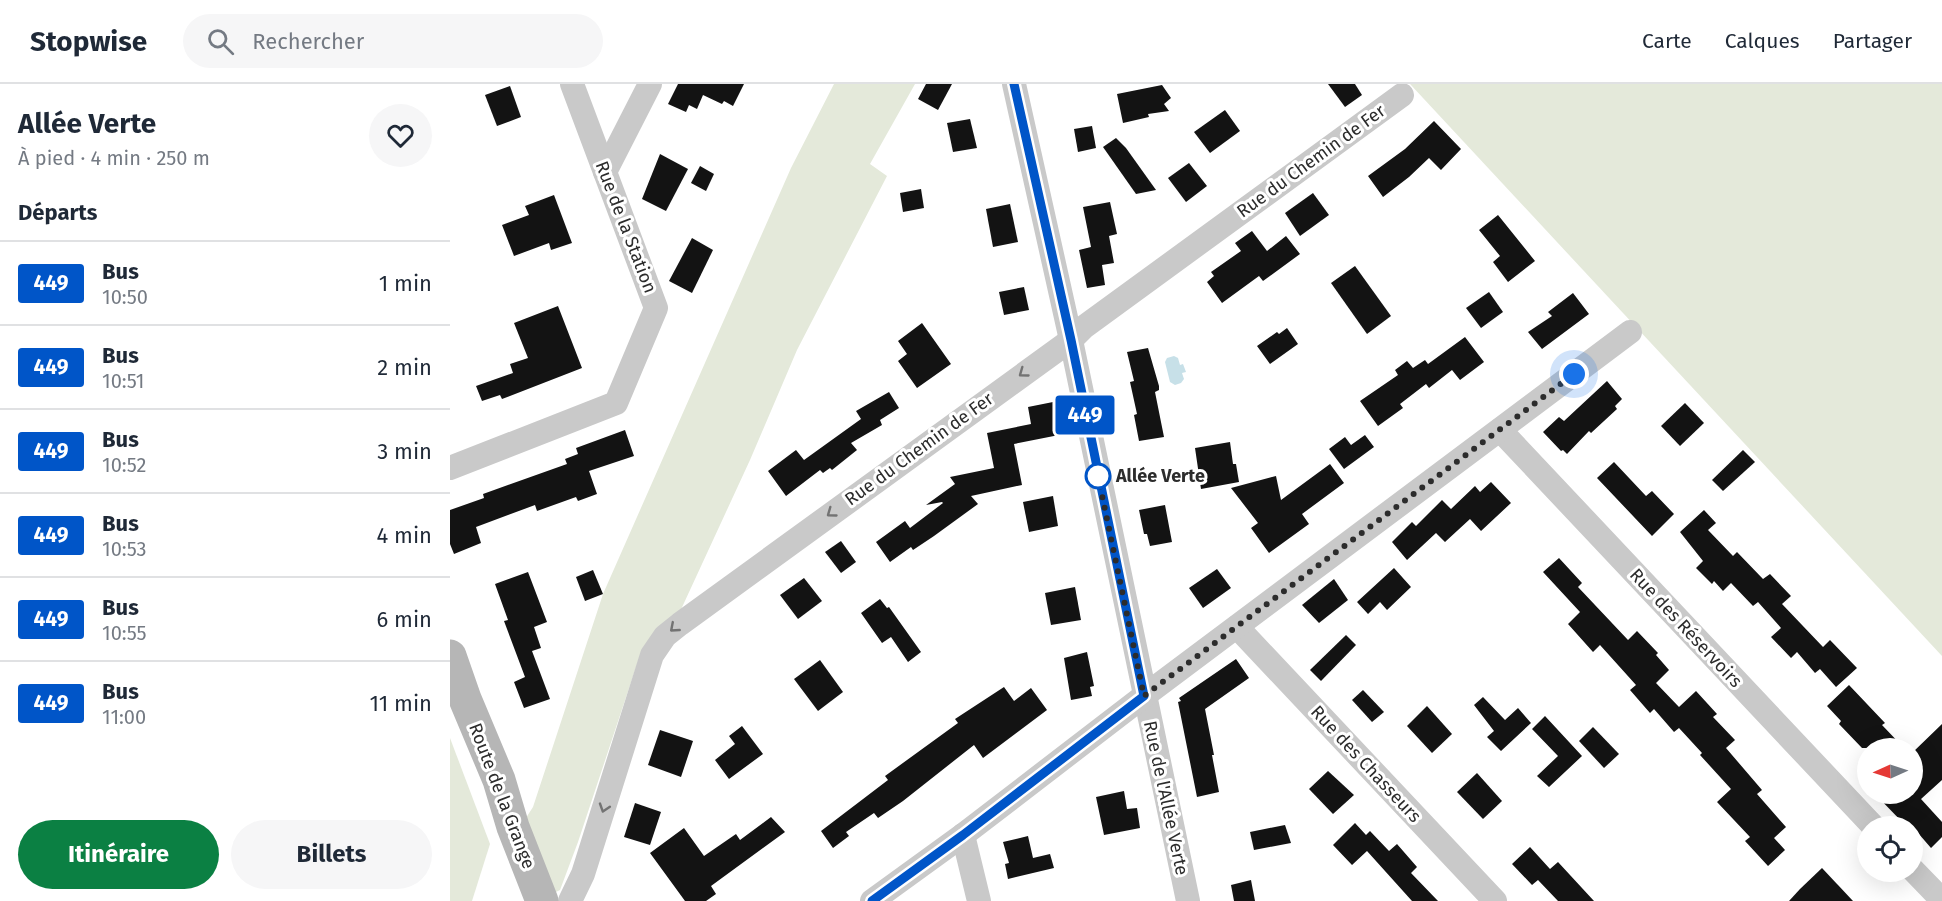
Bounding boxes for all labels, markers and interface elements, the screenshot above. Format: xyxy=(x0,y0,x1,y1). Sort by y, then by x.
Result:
search box xyxy=(183,14,603,68)
text: Stopwise xyxy=(30,25,147,58)
icon: search xyxy=(204,25,237,58)
text: Rechercher xyxy=(252,28,364,55)
text: Carte xyxy=(1642,28,1692,54)
text: Calques xyxy=(1725,28,1800,54)
text: Partager xyxy=(1833,28,1912,54)
street label: Rue du Chemin de Fer xyxy=(1232,100,1390,222)
button: heart xyxy=(369,104,432,167)
text: Allée Verte xyxy=(18,107,156,140)
text: À pied · 4 min · 250 m xyxy=(18,146,210,170)
street label: Rue de la Station xyxy=(591,158,661,296)
text: Départs xyxy=(18,199,97,226)
text: Bus xyxy=(102,258,139,285)
text: 449 xyxy=(33,270,69,296)
text: 1 min xyxy=(379,270,432,297)
text: 10:50 xyxy=(102,285,148,309)
text: Bus xyxy=(102,342,139,369)
text: 449 xyxy=(33,354,69,380)
text: 2 min xyxy=(377,354,432,381)
your location xyxy=(1559,359,1589,389)
one-way arrow xyxy=(1018,366,1029,377)
text: 10:51 xyxy=(102,369,144,393)
street label: Rue du Chemin de Fer xyxy=(840,388,998,510)
line badge: 449 xyxy=(1050,396,1120,434)
text: 449 xyxy=(1067,402,1103,428)
text: Bus xyxy=(102,426,139,453)
text: 449 xyxy=(33,438,69,464)
text: 3 min xyxy=(377,438,432,465)
text: 10:52 xyxy=(102,453,146,477)
marker: Allée Verte xyxy=(1085,463,1111,489)
place label: Allée Verte xyxy=(1115,465,1205,487)
one-way arrow xyxy=(827,506,838,517)
text: Bus xyxy=(102,510,139,537)
text: 449 xyxy=(33,522,69,548)
text: 4 min xyxy=(377,522,432,549)
text: 10:53 xyxy=(102,537,147,561)
street label: Rue des Réservoirs xyxy=(1625,564,1747,692)
text: Bus xyxy=(102,594,139,621)
text: 449 xyxy=(33,606,69,632)
text: 6 min xyxy=(376,606,432,633)
text: 10:55 xyxy=(102,621,147,645)
one-way arrow xyxy=(670,621,681,632)
text: Bus xyxy=(102,678,139,705)
text: 449 xyxy=(33,690,69,716)
text: 11 min xyxy=(369,690,432,717)
street label: Rue des Chasseurs xyxy=(1306,701,1426,827)
text: 11:00 xyxy=(102,705,146,729)
street label: Rue de l'Allée Verte xyxy=(1139,719,1193,877)
street label: Route de la Grange xyxy=(464,720,540,872)
north arrow xyxy=(1857,738,1923,804)
map controls xyxy=(1857,738,1923,882)
one-way arrow xyxy=(599,802,611,813)
button: locate xyxy=(1857,816,1923,882)
button: Itinéraire xyxy=(18,820,219,889)
button: Billets xyxy=(231,820,432,889)

